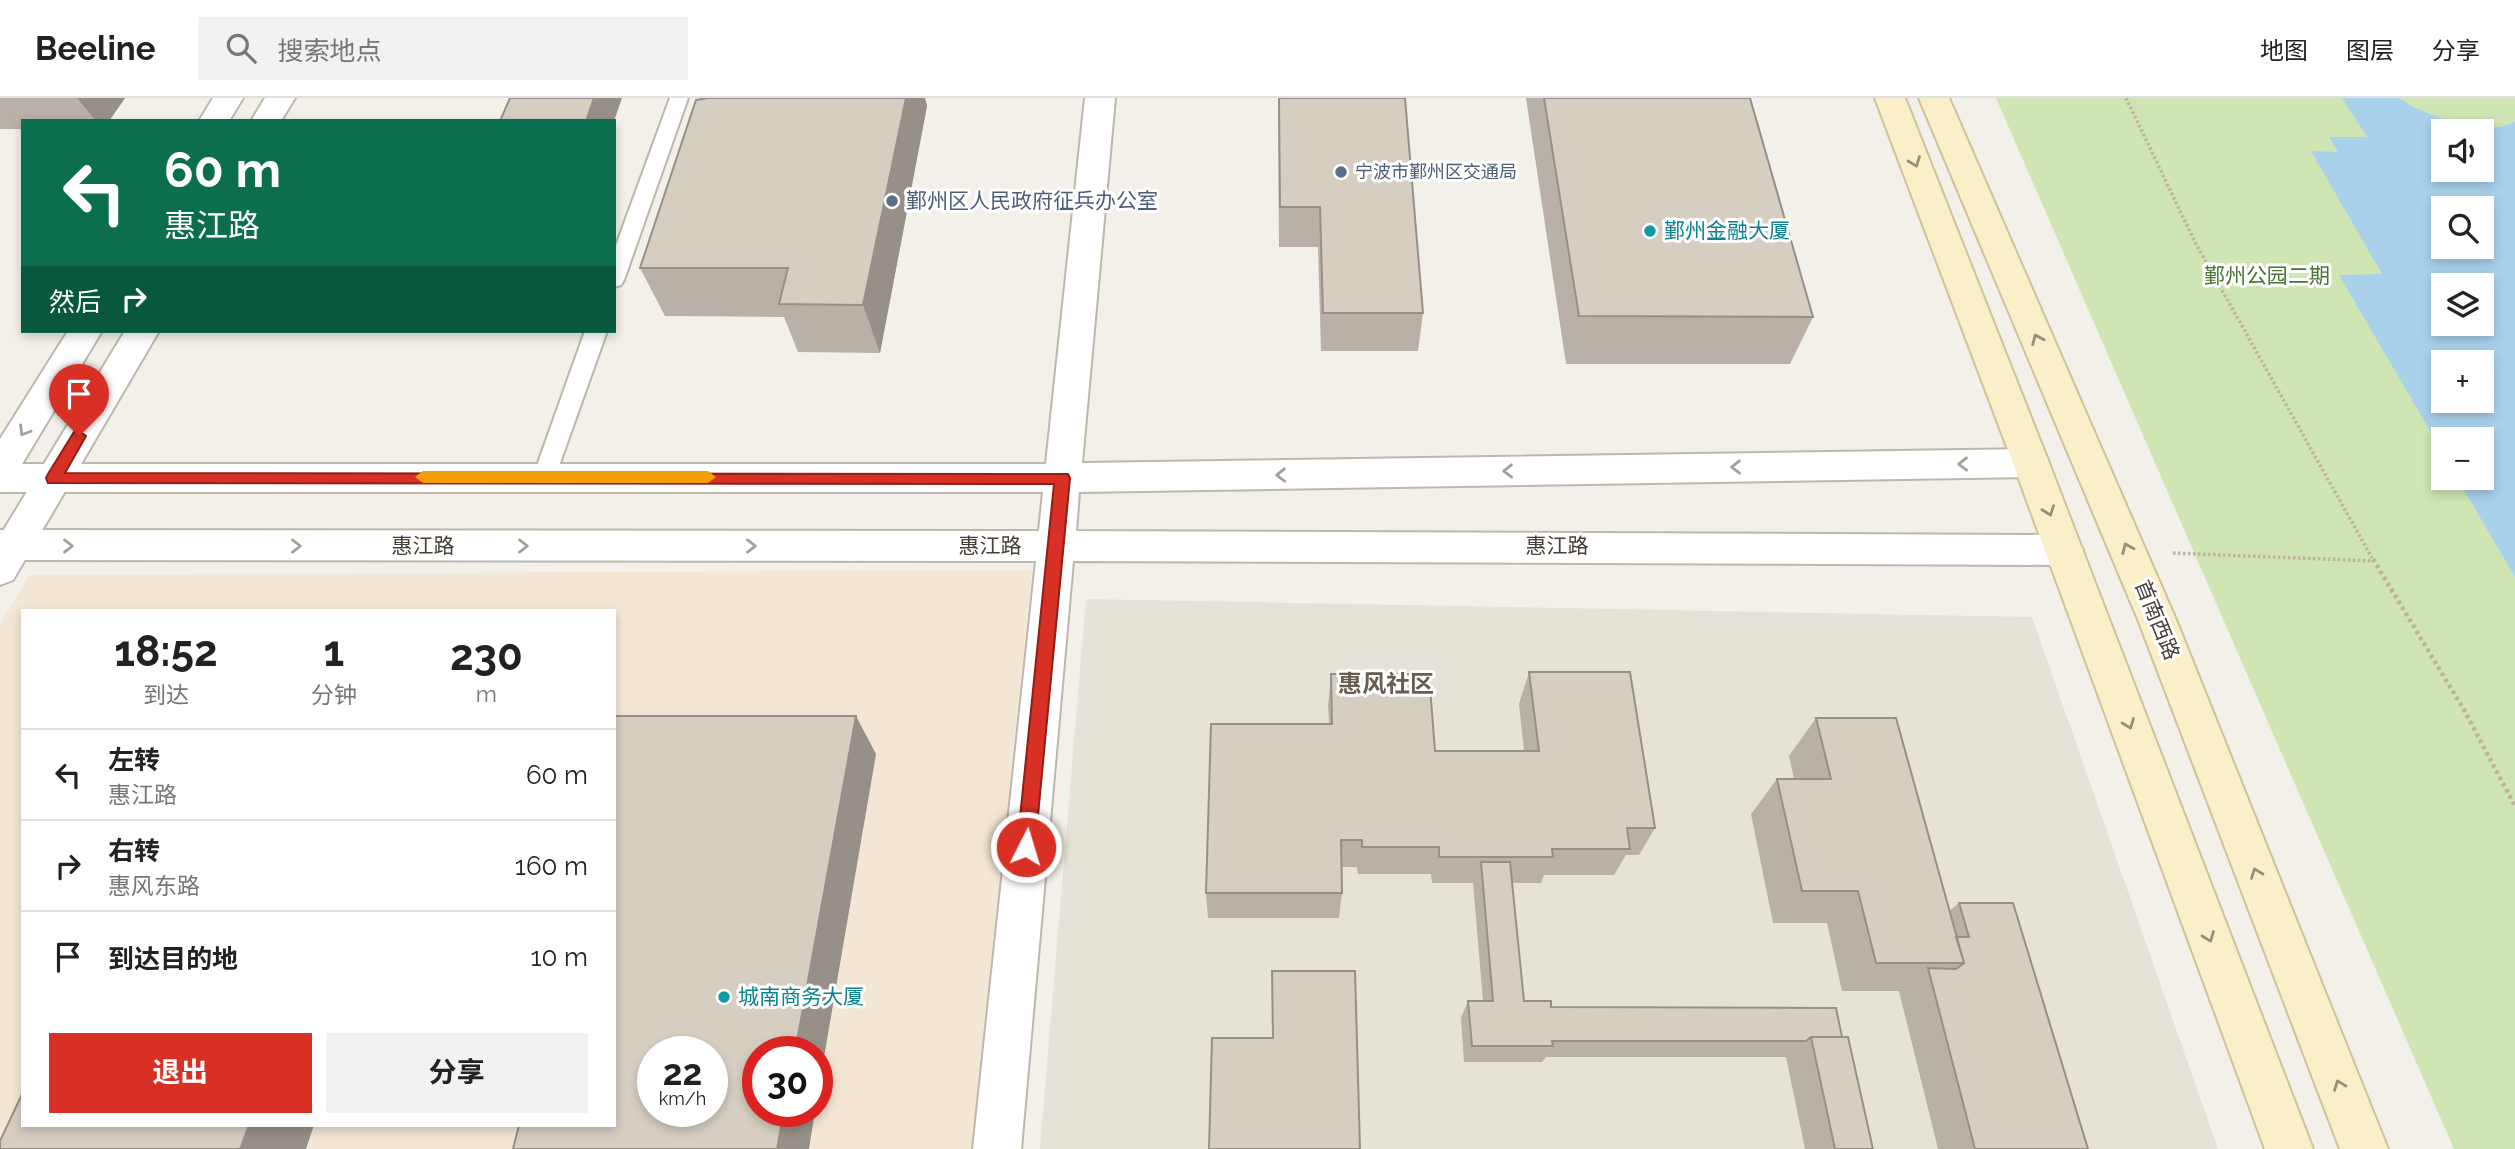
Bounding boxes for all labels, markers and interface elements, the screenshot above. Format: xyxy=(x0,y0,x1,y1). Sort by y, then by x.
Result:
search box xyxy=(198,17,688,80)
text: Beeline xyxy=(35,29,156,68)
icon: search xyxy=(222,29,260,67)
text: 搜索地点 xyxy=(278,36,382,66)
text: 地图 xyxy=(2260,36,2308,65)
text: 图层 xyxy=(2346,36,2394,65)
text: 分享 xyxy=(2432,36,2480,65)
map controls xyxy=(2431,119,2494,490)
button: sound xyxy=(2431,119,2494,182)
text: 60 m xyxy=(164,141,281,198)
icon: left xyxy=(49,147,140,238)
one-way arrow xyxy=(1906,155,1920,167)
place label: 宁波市鄞州区交通局 xyxy=(1355,161,1517,182)
marker: 宁波市鄞州区交通局 xyxy=(1333,164,1349,180)
place label: 鄞州区人民政府征兵办公室 xyxy=(906,188,1158,213)
marker: 鄞州区人民政府征兵办公室 xyxy=(884,193,900,209)
button: search xyxy=(2431,196,2494,259)
text: 惠江路 xyxy=(164,207,260,244)
place label: 鄞州金融大厦 xyxy=(1664,218,1790,243)
marker: 鄞州金融大厦 xyxy=(1642,223,1658,239)
park label: 鄞州公园二期 xyxy=(2204,263,2330,288)
button: layers xyxy=(2431,273,2494,336)
icon: right xyxy=(115,280,153,318)
text: 然后 xyxy=(49,287,101,317)
one-way arrow xyxy=(2031,334,2045,346)
button: + xyxy=(2431,350,2494,413)
pin xyxy=(49,364,109,436)
icon: arrive xyxy=(60,375,98,413)
one-way arrow xyxy=(19,423,32,436)
button: − xyxy=(2431,427,2494,490)
one-way arrow xyxy=(1957,456,1968,472)
one-way arrow xyxy=(1730,460,1741,475)
one-way arrow xyxy=(1503,463,1513,479)
one-way arrow xyxy=(1275,467,1286,482)
one-way arrow xyxy=(2041,505,2055,517)
street label: 惠江路 xyxy=(392,533,455,558)
street label: 惠江路 xyxy=(959,533,1022,558)
street label: 惠江路 xyxy=(1526,533,1589,558)
one-way arrow xyxy=(63,538,74,554)
one-way arrow xyxy=(291,538,301,554)
one-way arrow xyxy=(518,538,529,554)
one-way arrow xyxy=(746,538,756,554)
one-way arrow xyxy=(2121,543,2135,555)
street label: 首南西路 xyxy=(2130,576,2185,663)
text: 18:52 xyxy=(114,627,218,676)
text: 1 xyxy=(323,627,344,676)
text: 230 xyxy=(450,631,523,680)
district label: 惠风社区 xyxy=(1338,669,1434,698)
text: m xyxy=(476,680,497,707)
text: 到达 xyxy=(143,681,189,708)
text: 分钟 xyxy=(311,681,357,708)
one-way arrow xyxy=(2121,718,2135,730)
text: 左转 xyxy=(108,745,160,775)
icon: left xyxy=(49,756,87,794)
text: 60 m xyxy=(526,760,588,790)
text: 惠江路 xyxy=(108,781,177,808)
position arrow xyxy=(989,810,1063,884)
text: 右转 xyxy=(108,836,160,866)
icon: right xyxy=(49,847,87,885)
text: 160 m xyxy=(515,851,588,881)
one-way arrow xyxy=(2251,868,2265,880)
text: 惠风东路 xyxy=(108,872,200,899)
one-way arrow xyxy=(2201,931,2215,943)
icon: arrive xyxy=(49,938,87,976)
text: 10 m xyxy=(530,942,588,972)
text: 到达目的地 xyxy=(108,944,238,974)
place label: 城南商务大厦 xyxy=(738,984,864,1009)
marker: 城南商务大厦 xyxy=(716,989,732,1005)
button: 退出 xyxy=(49,1033,312,1113)
button: 分享 xyxy=(326,1033,588,1113)
speed limit sign: 30 xyxy=(742,1036,833,1127)
text: 22 xyxy=(663,1052,702,1093)
one-way arrow xyxy=(2333,1080,2347,1092)
text: km/h xyxy=(659,1088,706,1109)

